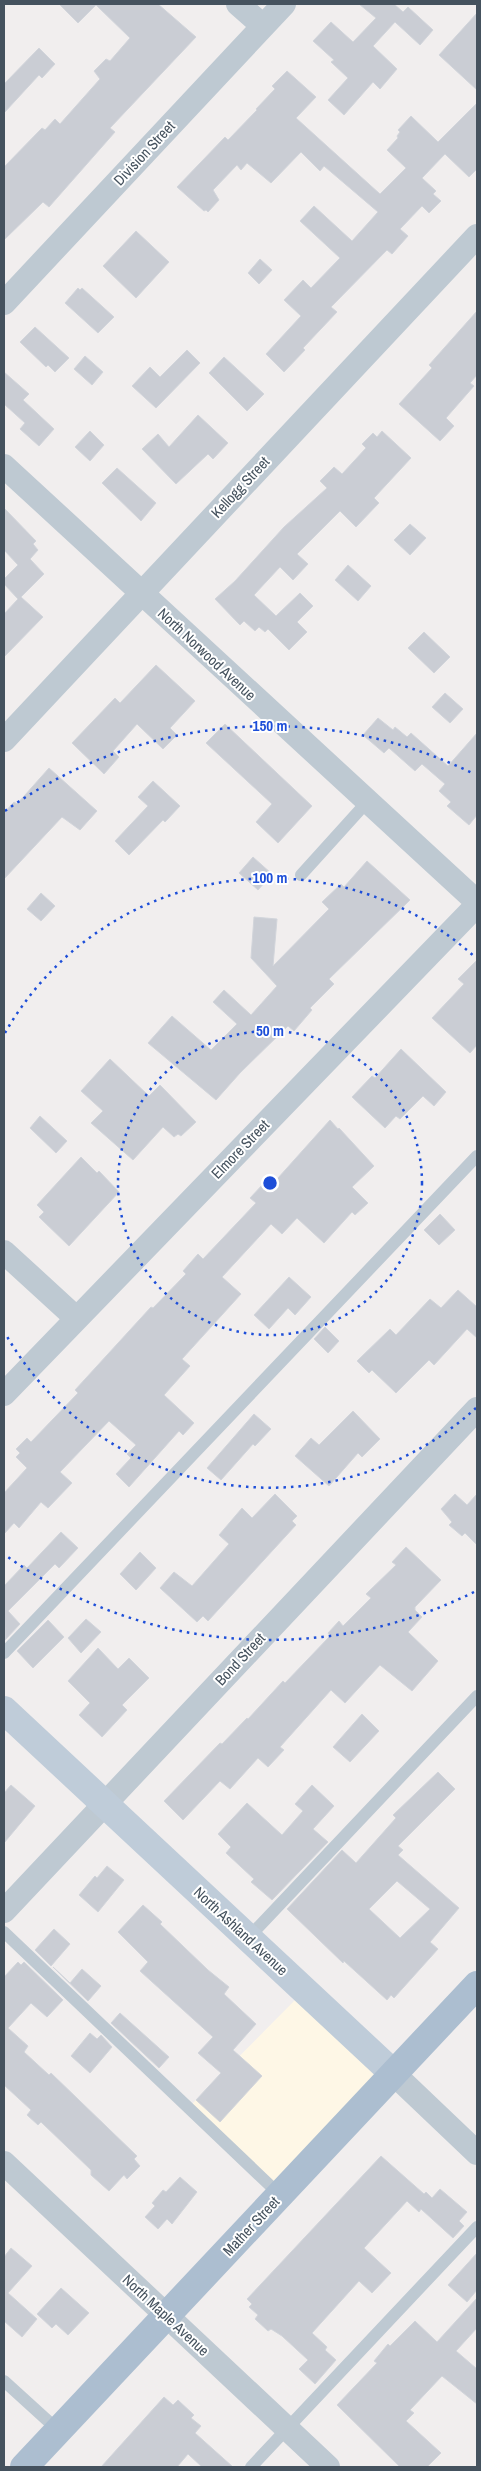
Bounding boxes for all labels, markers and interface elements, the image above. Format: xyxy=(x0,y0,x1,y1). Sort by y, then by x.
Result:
street label: Division Street xyxy=(109,116,180,190)
street label: Kellogg Street xyxy=(206,451,274,522)
street label: North Norwood Avenue xyxy=(153,603,261,705)
text: 150 m xyxy=(253,715,287,736)
text: 100 m xyxy=(253,867,287,888)
text: 50 m xyxy=(256,1020,284,1041)
street label: Elmore Street xyxy=(206,1114,274,1183)
centre of rings xyxy=(261,1174,279,1192)
street label: Bond Street xyxy=(210,1628,270,1690)
street label: North Ashland Avenue xyxy=(189,1882,293,1980)
street label: Mather Street xyxy=(218,2191,284,2260)
street label: North Maple Avenue xyxy=(118,2269,214,2361)

